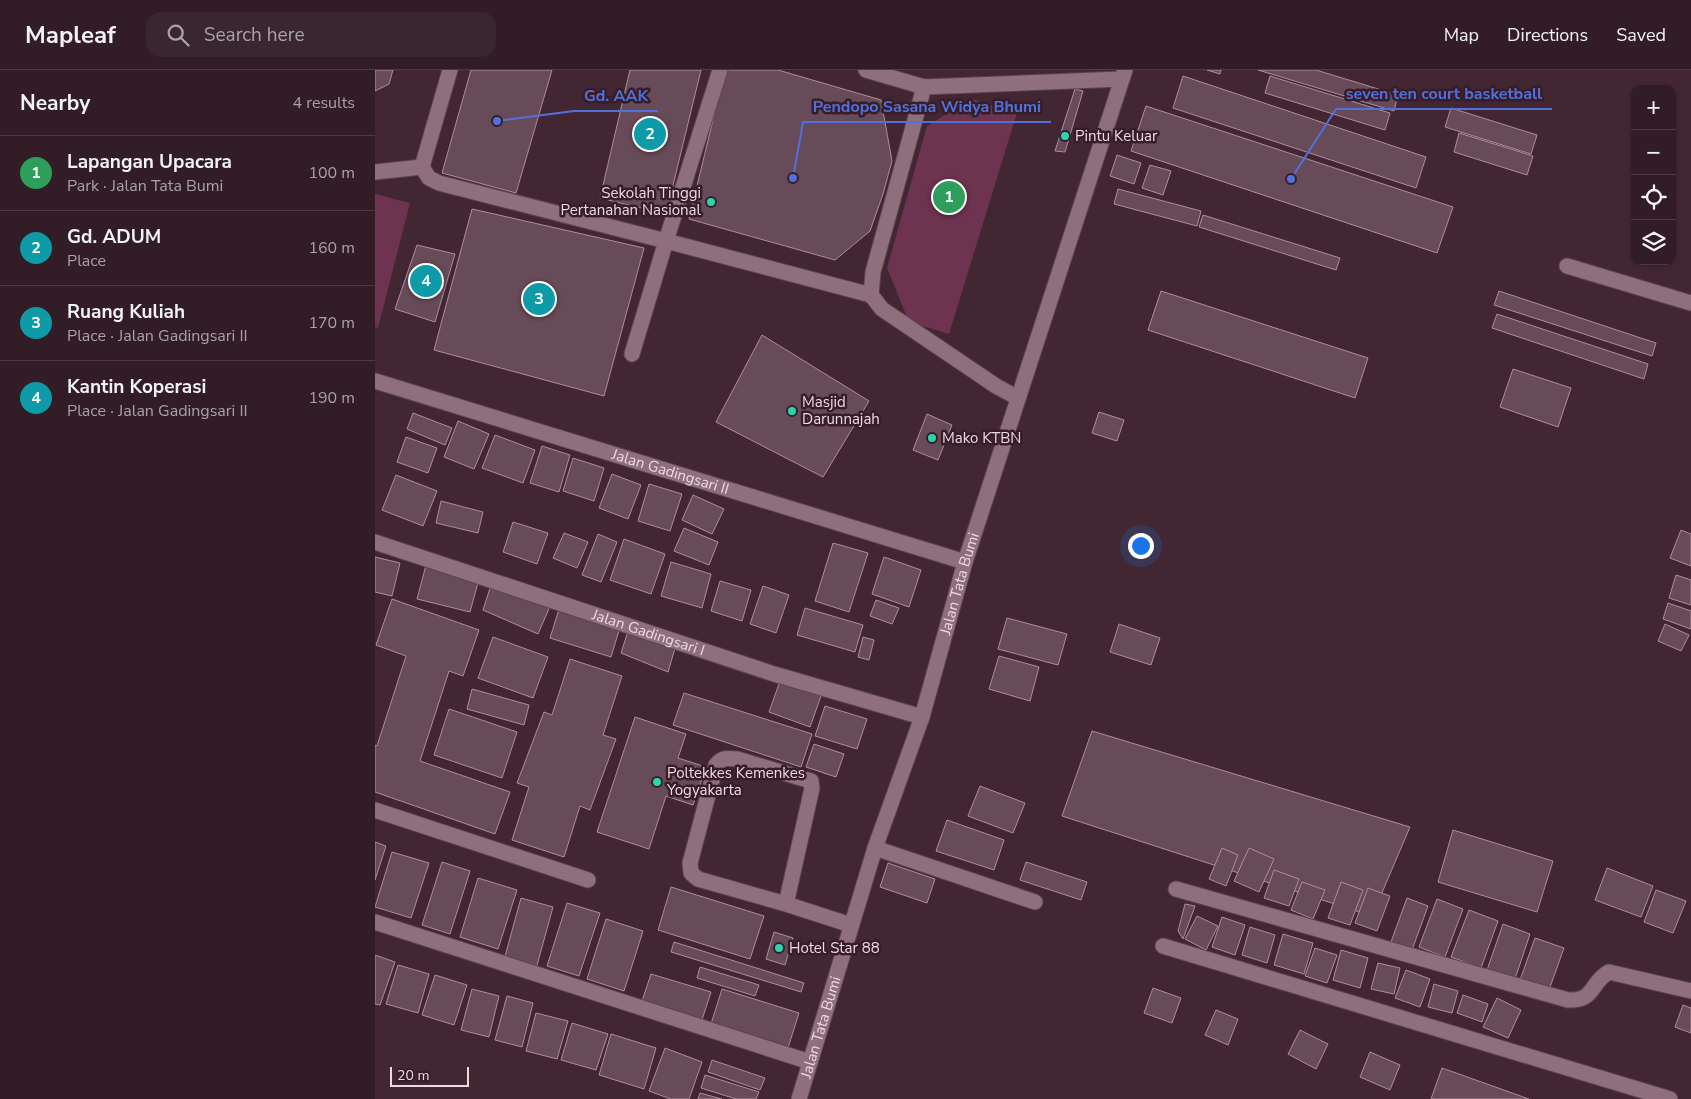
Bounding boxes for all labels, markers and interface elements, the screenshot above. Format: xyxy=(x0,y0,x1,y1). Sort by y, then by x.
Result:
search box xyxy=(146,12,496,57)
text: Mapleaf xyxy=(25,19,116,51)
icon: search xyxy=(164,21,192,49)
text: Search here xyxy=(204,22,305,48)
text: Map xyxy=(1444,23,1479,47)
text: Directions xyxy=(1507,23,1588,47)
text: Saved xyxy=(1616,23,1666,47)
callout: seven ten court basketball xyxy=(1336,78,1552,109)
callout: Gd. AAK xyxy=(574,80,658,111)
text: seven ten court basketball xyxy=(1346,83,1542,105)
text: Gd. AAK xyxy=(584,85,649,107)
map controls xyxy=(1631,85,1676,265)
button: + xyxy=(1631,85,1676,130)
text: Nearby xyxy=(20,89,90,117)
callout: Pendopo Sasana Widya Bhumi xyxy=(803,91,1051,122)
text: 4 results xyxy=(293,92,355,114)
text: Pendopo Sasana Widya Bhumi xyxy=(813,96,1041,118)
pin: 2 xyxy=(634,115,666,153)
place label: Pintu Keluar xyxy=(1075,126,1158,146)
marker: Pintu Keluar xyxy=(1059,130,1071,142)
button: − xyxy=(1631,130,1676,175)
text: Lapangan Upacara xyxy=(67,149,232,175)
text: 1 xyxy=(31,162,41,184)
text: 100 m xyxy=(308,162,355,184)
text: Park · Jalan Tata Bumi xyxy=(67,175,223,197)
button: locate xyxy=(1631,175,1676,220)
pin: 1 xyxy=(933,178,965,216)
place label: Sekolah Tinggi Pertanahan Nasional xyxy=(561,183,702,220)
marker: Sekolah Tinggi Pertanahan Nasional xyxy=(705,196,717,208)
button: layers xyxy=(1631,220,1676,265)
text: Gd. ADUM xyxy=(67,224,161,250)
text: 2 xyxy=(31,237,41,259)
text: 160 m xyxy=(308,237,355,259)
text: Place xyxy=(67,250,106,272)
pin: 4 xyxy=(410,262,442,300)
pin: 3 xyxy=(523,280,555,318)
text: Ruang Kuliah xyxy=(67,299,185,325)
text: 3 xyxy=(31,312,41,334)
text: 170 m xyxy=(308,312,355,334)
text: Place · Jalan Gadingsari II xyxy=(67,325,248,347)
text: Kantin Koperasi xyxy=(67,374,206,400)
text: 4 xyxy=(31,387,41,409)
text: 190 m xyxy=(308,387,355,409)
place label: Masjid Darunnajah xyxy=(802,392,880,429)
text: Place · Jalan Gadingsari II xyxy=(67,400,248,422)
marker: Masjid Darunnajah xyxy=(786,405,798,417)
place label: Mako KTBN xyxy=(942,428,1021,448)
marker: Mako KTBN xyxy=(926,432,938,444)
street label: Jalan Gadingsari II xyxy=(608,444,731,499)
street label: Jalan Tata Bumi xyxy=(935,530,984,638)
your location xyxy=(1128,533,1154,559)
street label: Jalan Gadingsari I xyxy=(588,604,707,660)
place label: Poltekkes Kemenkes Yogyakarta xyxy=(666,763,805,800)
marker: Poltekkes Kemenkes Yogyakarta xyxy=(651,776,663,788)
place label: Hotel Star 88 xyxy=(789,938,880,958)
marker: Hotel Star 88 xyxy=(773,942,785,954)
street label: Jalan Tata Bumi xyxy=(796,974,846,1082)
scale bar xyxy=(390,1064,469,1087)
text: 20 m xyxy=(397,1066,429,1085)

